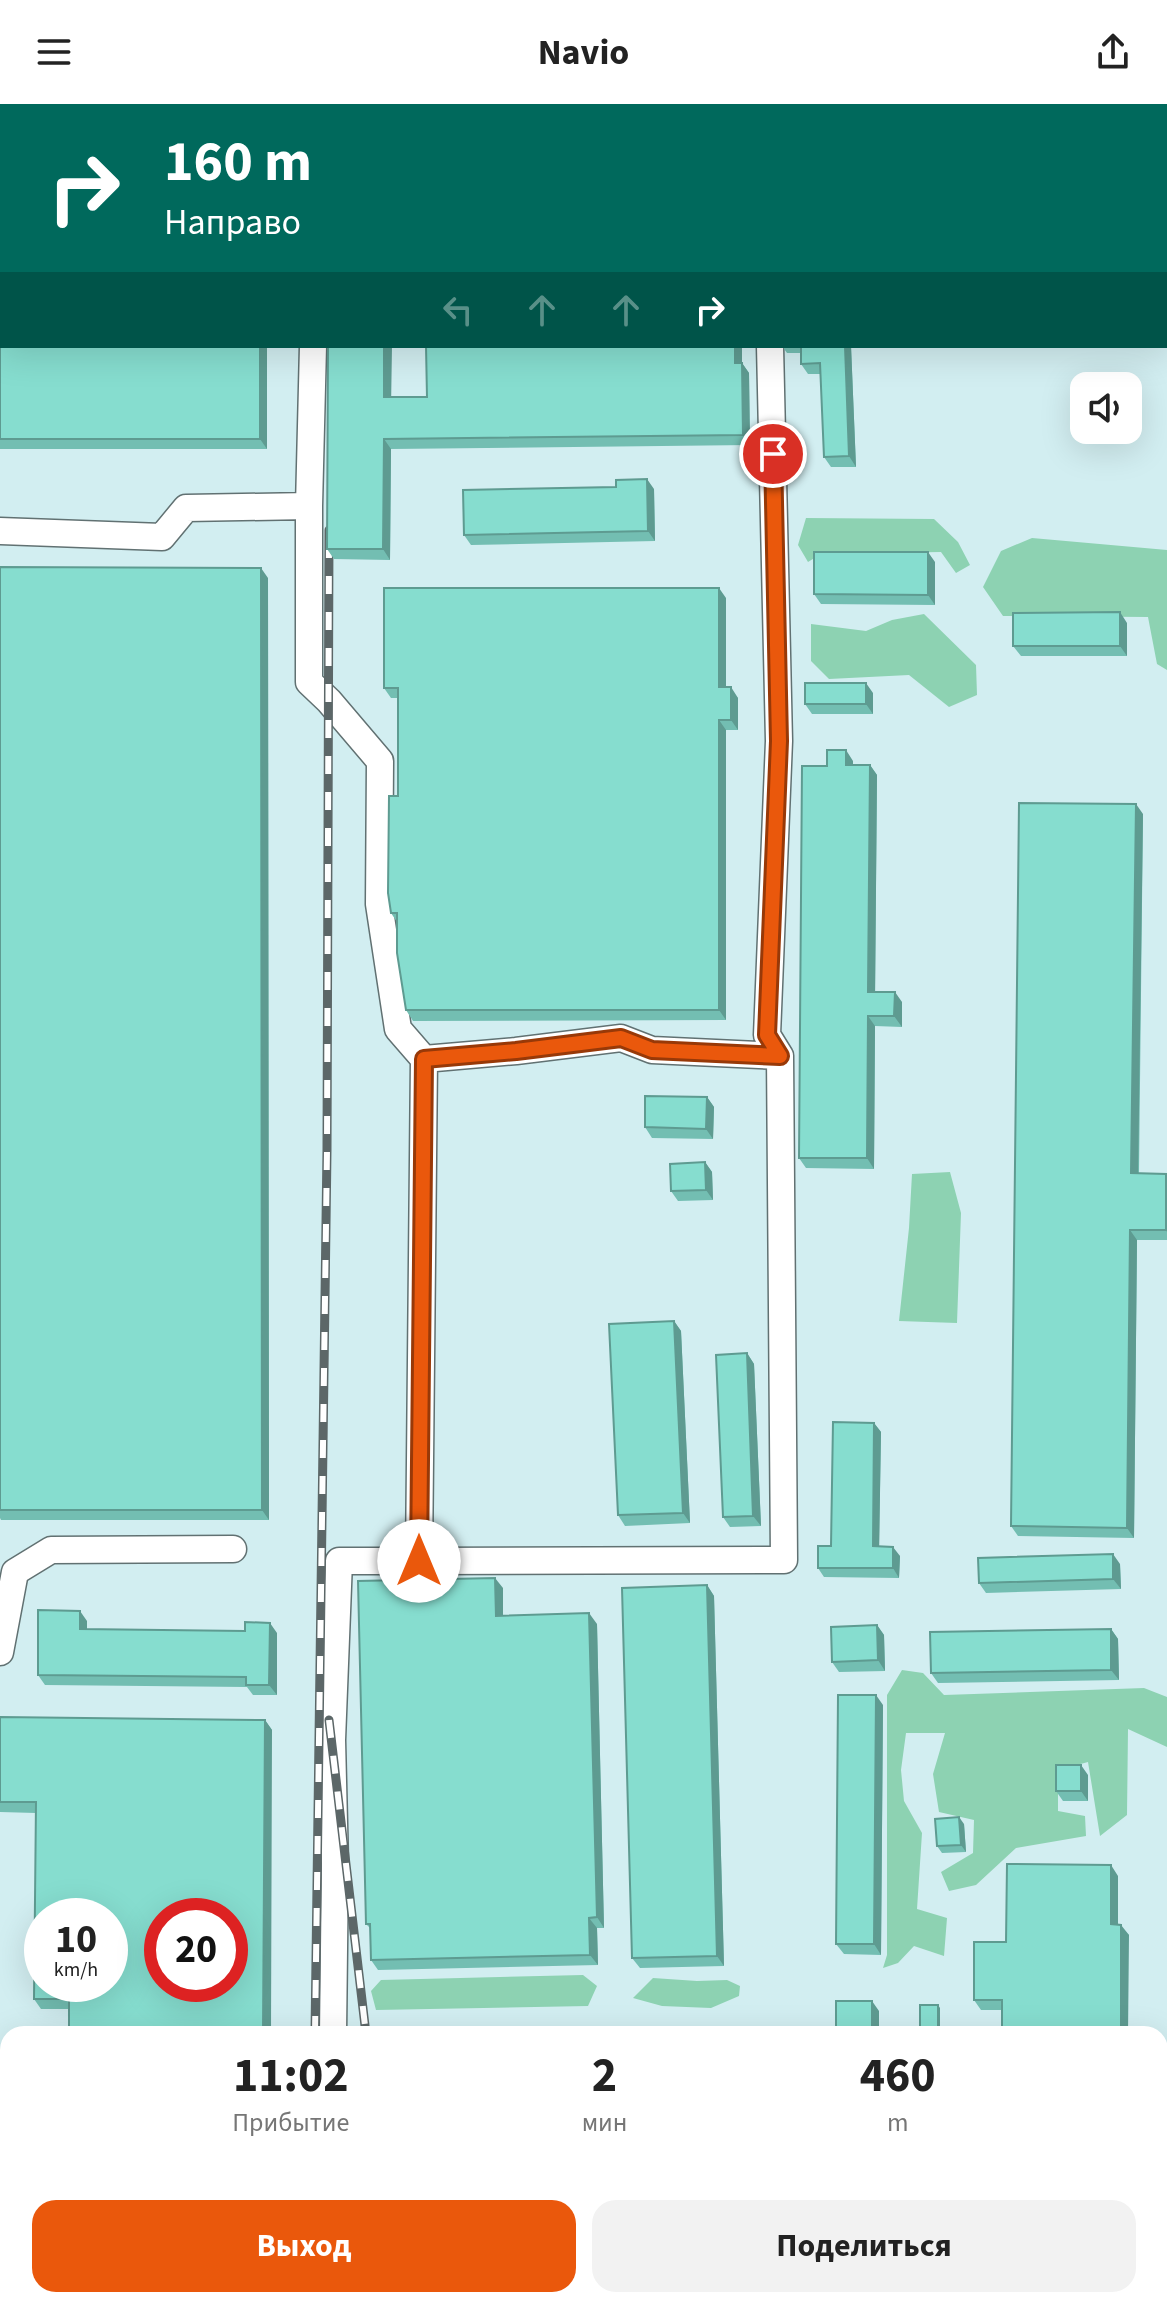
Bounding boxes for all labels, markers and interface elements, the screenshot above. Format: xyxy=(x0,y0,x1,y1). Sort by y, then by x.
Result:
text: Navio xyxy=(538,27,629,78)
icon: menu xyxy=(32,30,76,74)
icon: share xyxy=(1091,30,1135,74)
text: 160 m xyxy=(164,123,312,202)
icon: right xyxy=(32,136,136,240)
text: Направо xyxy=(164,197,301,248)
icon: left xyxy=(436,288,480,332)
icon: ahead xyxy=(520,288,564,332)
icon: ahead xyxy=(604,288,648,332)
icon: right xyxy=(688,288,732,332)
map controls xyxy=(1070,372,1142,444)
button: sound xyxy=(1070,372,1142,444)
pin xyxy=(739,420,807,488)
icon: arrive xyxy=(751,432,795,476)
position arrow xyxy=(377,1519,461,1603)
speed limit sign: 20 xyxy=(144,1898,248,2002)
text: 10 xyxy=(55,1911,97,1968)
text: km/h xyxy=(54,1956,98,1984)
text: 11:02 xyxy=(233,2042,349,2110)
text: 2 xyxy=(592,2042,617,2110)
text: 460 xyxy=(860,2042,936,2110)
text: Прибытие xyxy=(232,2104,349,2141)
text: мин xyxy=(582,2104,627,2141)
text: m xyxy=(887,2104,908,2141)
button: Выход xyxy=(32,2200,576,2292)
button: Поделиться xyxy=(592,2200,1136,2292)

